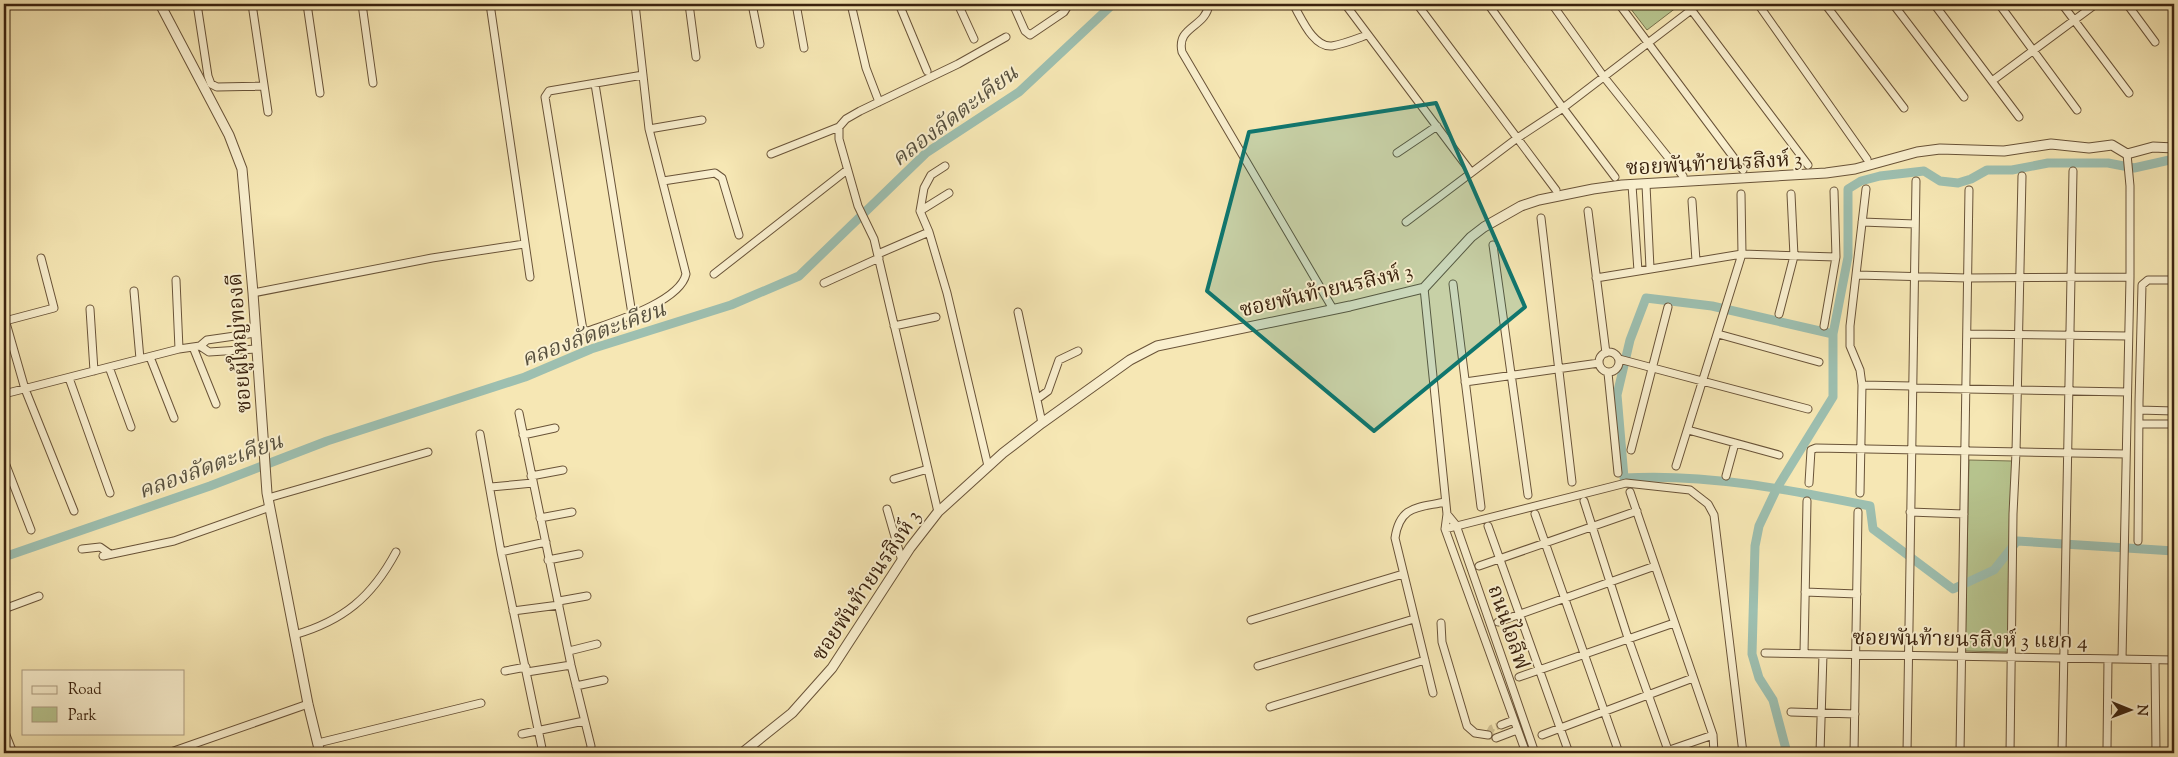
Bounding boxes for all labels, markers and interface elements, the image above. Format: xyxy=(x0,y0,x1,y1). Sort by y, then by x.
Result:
water label: คลองลัดตะเคียน xyxy=(886,59,1026,176)
street label: ซอยพันท้ายนรสิงห์ 3 xyxy=(1625,145,1803,185)
street label: ซอยพันท้ายนรสิงห์ 3 xyxy=(1237,257,1416,326)
street label: ซอยผู้ใหญ่ทองดี xyxy=(219,272,261,414)
water label: คลองลัดตะเคียน xyxy=(517,295,671,377)
water label: คลองลัดตะเคียน xyxy=(134,427,288,509)
street label: ซอยพันท้ายนรสิงห์ 3 xyxy=(806,504,930,668)
street label: ถนนไอลีฟ xyxy=(1479,581,1537,674)
street label: ซอยพันท้ายนรสิงห์ 3 แยก 4 xyxy=(1852,624,2088,658)
legend xyxy=(22,670,185,734)
text: Road xyxy=(68,680,102,701)
north arrow xyxy=(2106,684,2156,734)
text: N xyxy=(2131,704,2151,716)
text: Park xyxy=(68,706,97,727)

